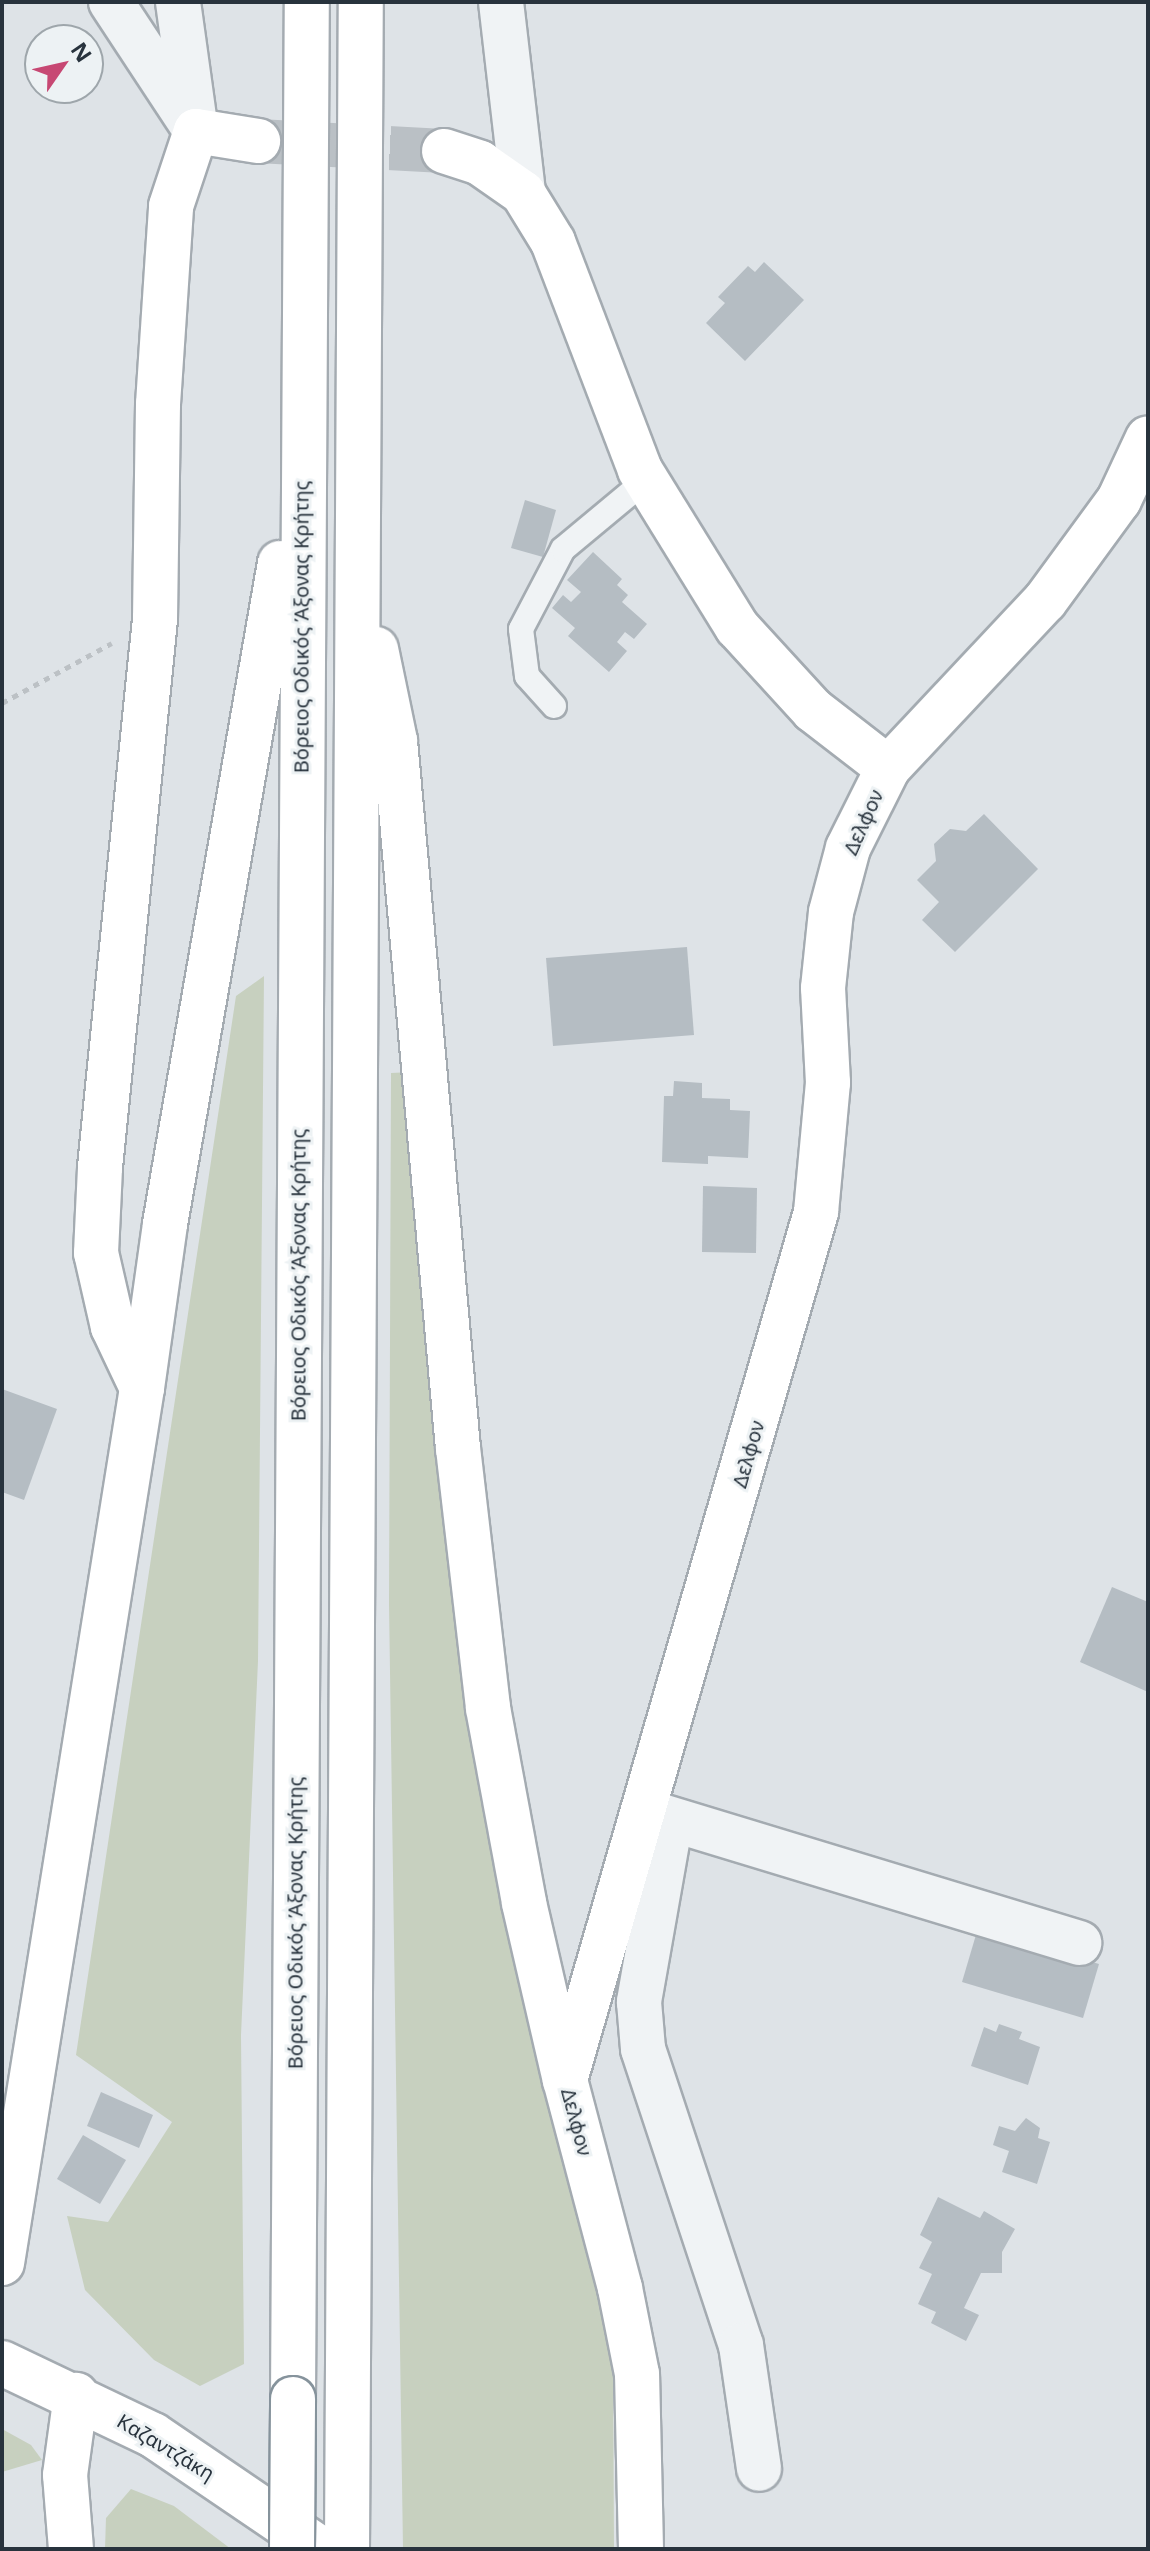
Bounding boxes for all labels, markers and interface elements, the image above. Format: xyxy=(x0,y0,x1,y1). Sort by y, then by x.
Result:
north arrow xyxy=(24,24,104,104)
text: N xyxy=(65,36,100,67)
street label: Βόρειος Οδικός Άξονας Κρήτης xyxy=(289,481,313,773)
street label: Δελφον xyxy=(838,786,888,858)
street label: Βόρειος Οδικός Άξονας Κρήτης xyxy=(286,1129,310,1421)
street label: Δελφον xyxy=(727,1418,769,1490)
street label: Βόρειος Οδικός Άξονας Κρήτης xyxy=(283,1777,307,2069)
street label: Δελφον xyxy=(556,2086,598,2158)
street label: Καζαντζάκη xyxy=(113,2409,219,2485)

